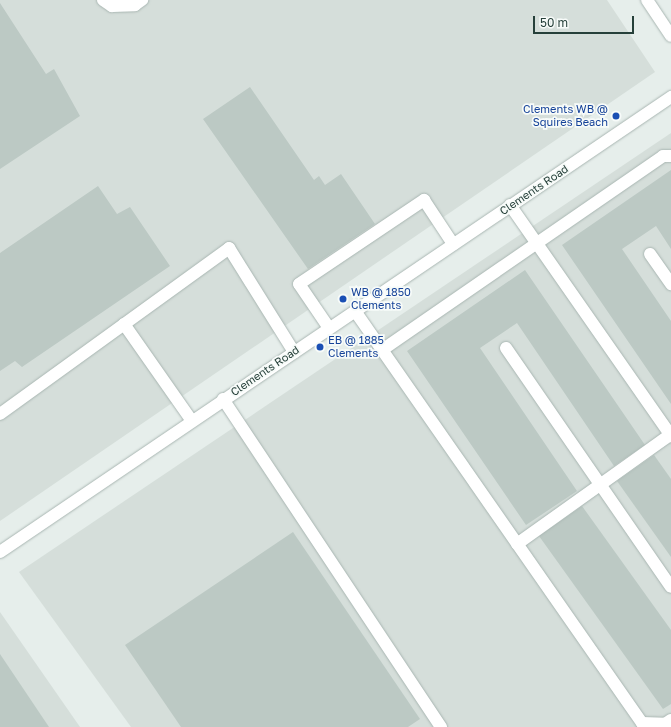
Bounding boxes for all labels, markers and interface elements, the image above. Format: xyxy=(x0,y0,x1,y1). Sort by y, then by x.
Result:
scale bar xyxy=(535,8,636,34)
text: 50 m xyxy=(540,15,568,30)
place label: Clements WB @ Squires Beach xyxy=(523,103,608,129)
marker: Clements WB @ Squires Beach xyxy=(611,111,621,121)
street label: Clements Road xyxy=(497,162,571,218)
place label: WB @ 1850 Clements xyxy=(351,286,411,312)
marker: WB @ 1850 Clements xyxy=(338,294,348,304)
place label: EB @ 1885 Clements xyxy=(328,334,384,360)
marker: EB @ 1885 Clements xyxy=(315,342,325,352)
street label: Clements Road xyxy=(228,343,302,399)

